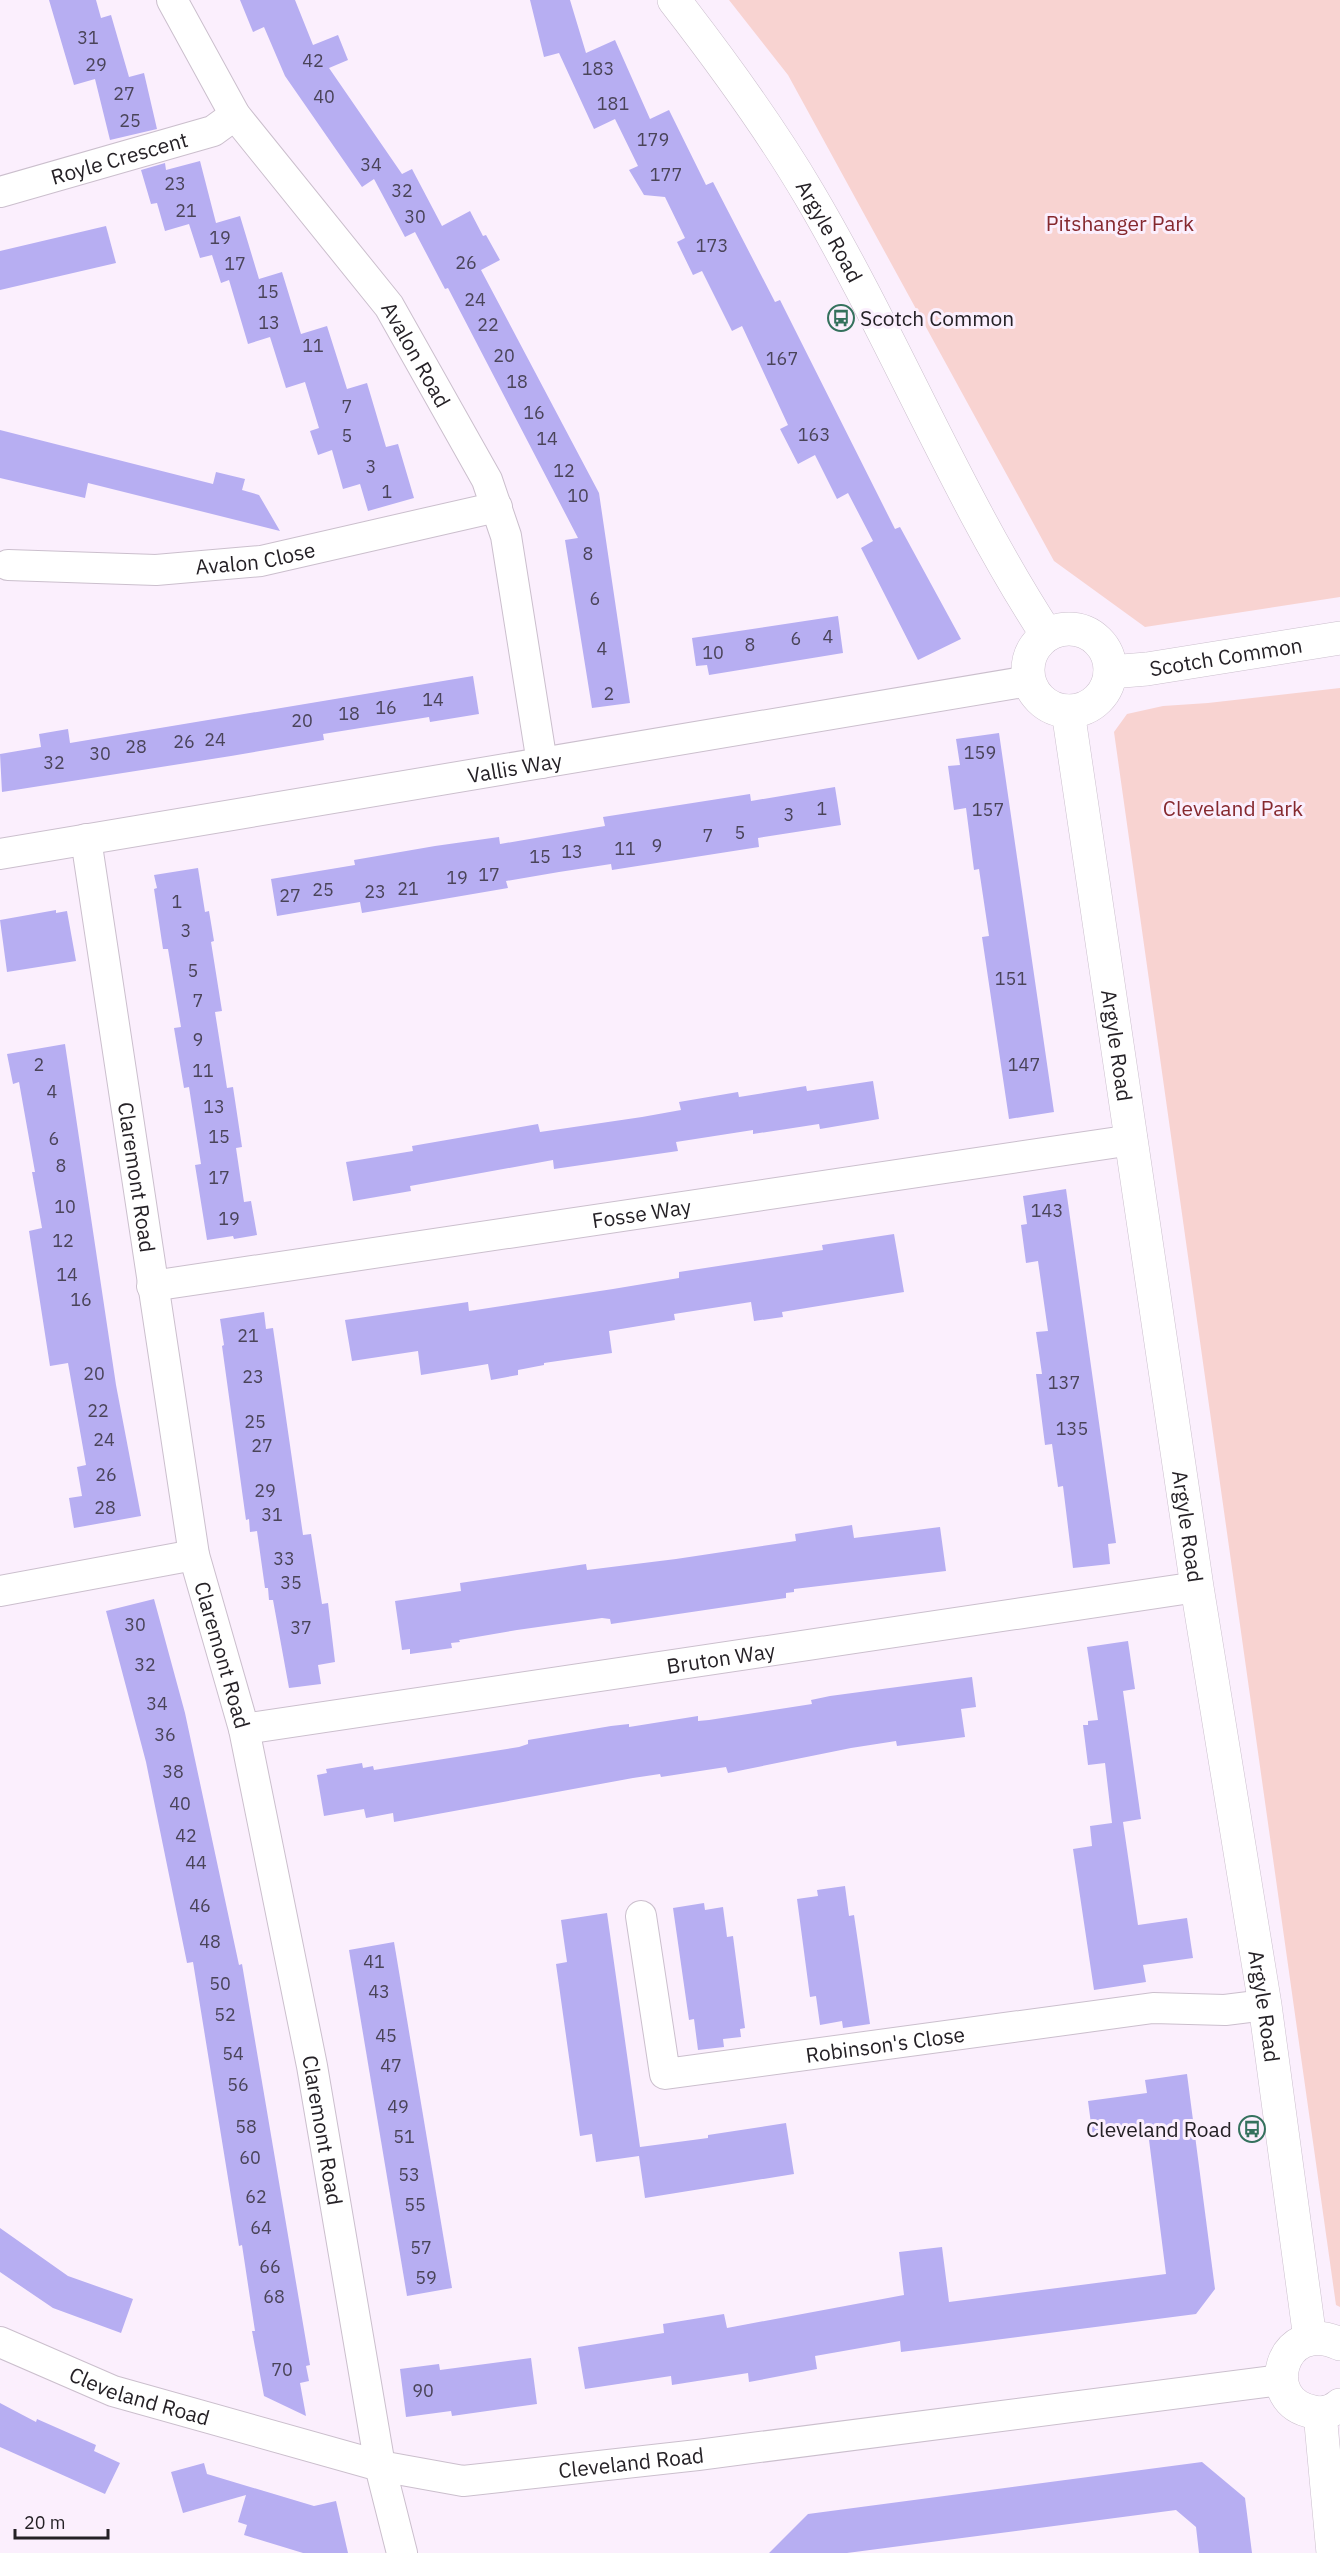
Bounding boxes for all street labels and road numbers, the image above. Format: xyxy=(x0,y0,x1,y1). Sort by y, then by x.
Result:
street label: Royle Crescent xyxy=(47,125,191,191)
street label: Argyle Road xyxy=(790,175,869,287)
street label: Avalon Road xyxy=(375,296,457,412)
street label: Avalon Close xyxy=(194,535,318,581)
street label: Scotch Common xyxy=(1147,630,1304,682)
street label: Vallis Way xyxy=(465,746,565,789)
street label: Argyle Road xyxy=(1095,988,1139,1103)
street label: Claremont Road xyxy=(112,1100,162,1254)
street label: Fosse Way xyxy=(590,1192,694,1234)
street label: Argyle Road xyxy=(1166,1468,1210,1584)
street label: Claremont Road xyxy=(188,1578,257,1732)
street label: Bruton Way xyxy=(665,1636,777,1680)
street label: Argyle Road xyxy=(1242,1948,1287,2064)
street label: Robinson's Close xyxy=(804,2020,967,2069)
street label: Claremont Road xyxy=(296,2053,349,2207)
street label: Cleveland Road xyxy=(65,2360,213,2431)
street label: Cleveland Road xyxy=(557,2440,705,2484)

